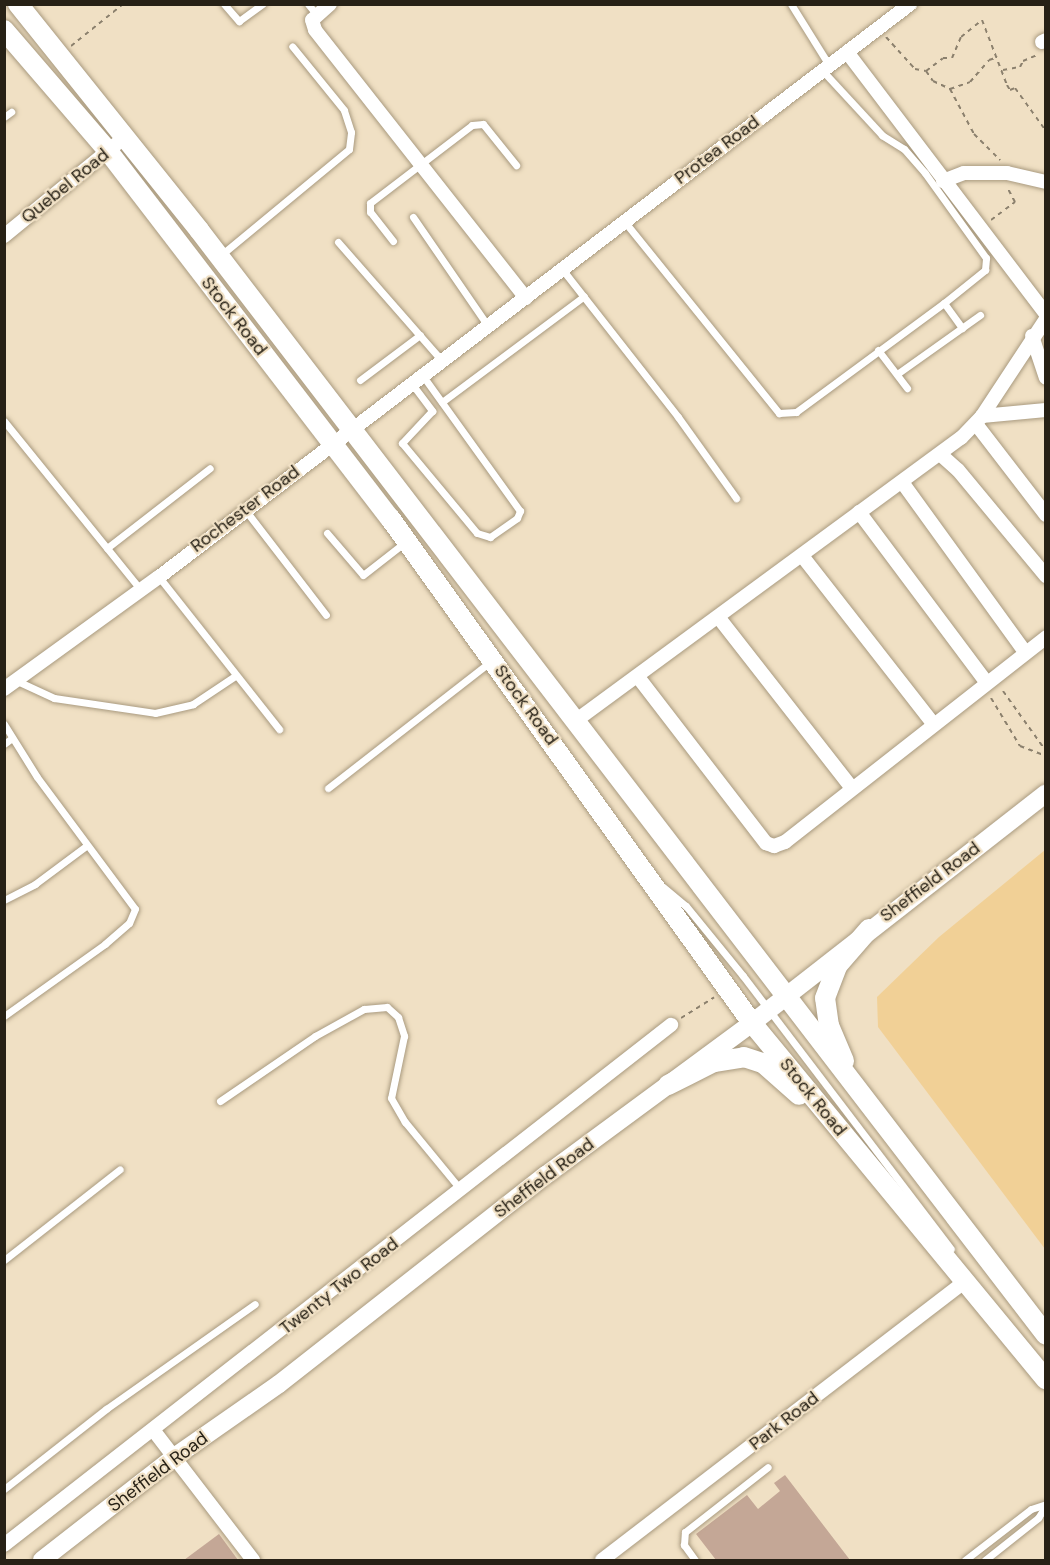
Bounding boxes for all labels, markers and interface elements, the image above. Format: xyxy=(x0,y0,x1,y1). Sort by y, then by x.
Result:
street label: Protea Road xyxy=(670,111,764,189)
street label: Quebel Road xyxy=(17,144,113,228)
street label: Stock Road xyxy=(197,272,271,360)
street label: Rochester Road xyxy=(186,461,304,557)
street label: Stock Road xyxy=(490,661,562,749)
street label: Sheffield Road xyxy=(876,837,984,927)
street label: Stock Road xyxy=(775,1054,851,1140)
street label: Sheffield Road xyxy=(490,1133,598,1223)
street label: Twenty Two Road xyxy=(275,1233,403,1339)
street label: Park Road xyxy=(745,1387,823,1455)
street label: Sheffield Road xyxy=(104,1427,212,1517)

